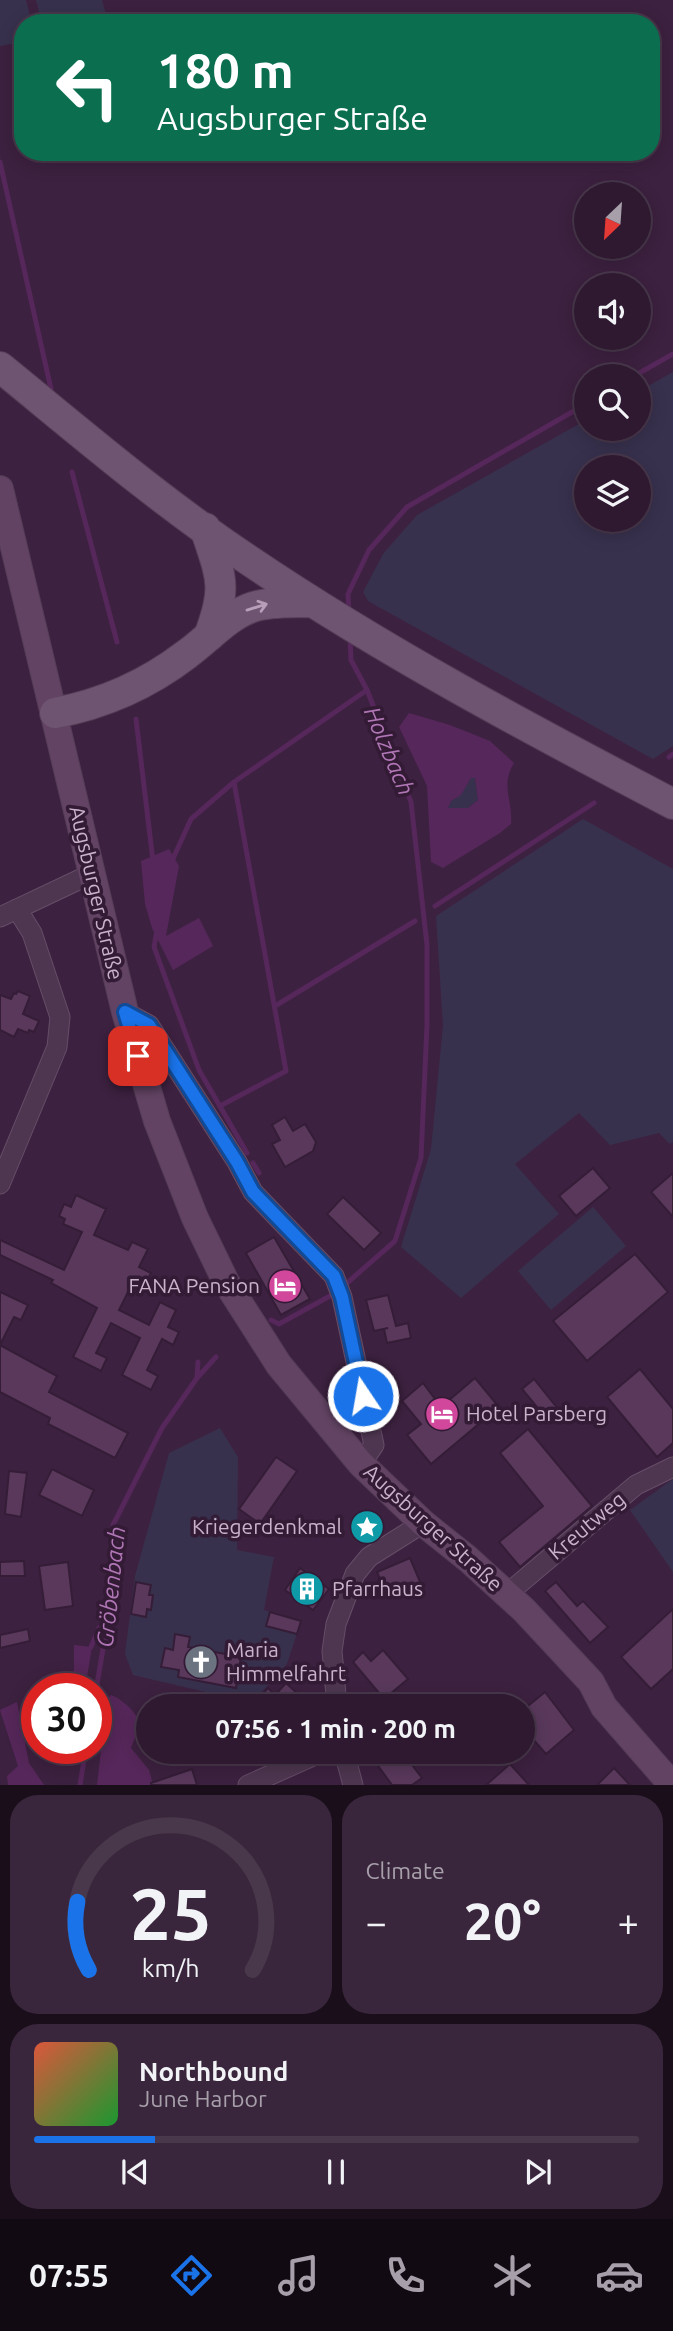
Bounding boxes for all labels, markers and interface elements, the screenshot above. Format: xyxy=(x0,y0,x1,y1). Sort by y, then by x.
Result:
icon: left xyxy=(42,42,133,133)
text: 180 m xyxy=(157,42,294,97)
text: Augsburger Straße xyxy=(157,100,428,136)
north arrow xyxy=(574,182,651,259)
map controls xyxy=(574,182,651,532)
button: sound xyxy=(574,273,651,350)
button: search xyxy=(574,364,651,441)
button: layers xyxy=(574,455,651,532)
one-way arrow xyxy=(245,600,267,613)
water label: Holzbach xyxy=(360,703,419,799)
street label: Augsburger Straße xyxy=(65,803,129,982)
pin xyxy=(108,1026,168,1086)
icon: arrive xyxy=(119,1037,157,1075)
hotel icon: FANA Pension xyxy=(266,1267,304,1305)
place label: FANA Pension xyxy=(128,1273,260,1297)
position arrow xyxy=(326,1359,400,1433)
hotel icon: Hotel Parsberg xyxy=(423,1395,461,1433)
place label: Hotel Parsberg xyxy=(466,1401,607,1425)
street label: Augsburger Straße xyxy=(360,1459,508,1596)
street label: Kreutweg xyxy=(543,1486,630,1564)
place icon: Kriegerdenkmal xyxy=(348,1508,386,1546)
place label: Kriegerdenkmal xyxy=(192,1514,342,1538)
water label: Gröbenbach xyxy=(92,1525,129,1649)
building icon: Pfarrhaus xyxy=(288,1570,326,1608)
place label: Pfarrhaus xyxy=(332,1576,423,1600)
place label: Maria Himmelfahrt xyxy=(226,1637,346,1685)
church icon: Maria Himmelfahrt xyxy=(182,1643,220,1681)
speed limit sign: 30 xyxy=(21,1673,112,1764)
text: 07:56 · 1 min · 200 m xyxy=(215,1714,456,1743)
text: Climate xyxy=(366,1858,445,1883)
text: 25 xyxy=(130,1873,212,1955)
text: 20° xyxy=(464,1892,541,1950)
text: − xyxy=(366,1901,387,1943)
text: + xyxy=(618,1901,639,1943)
text: km/h xyxy=(142,1954,200,1982)
text: Northbound xyxy=(139,2057,288,2086)
text: June Harbor xyxy=(139,2086,267,2111)
icon: previous xyxy=(116,2153,154,2191)
icon: pause xyxy=(317,2153,355,2191)
icon: next xyxy=(519,2153,557,2191)
icon: directions xyxy=(167,2251,216,2300)
icon: music xyxy=(274,2251,323,2300)
icon: phone xyxy=(381,2251,430,2300)
icon: climate xyxy=(488,2251,537,2300)
icon: car xyxy=(595,2251,644,2300)
text: 07:55 xyxy=(29,2257,109,2293)

